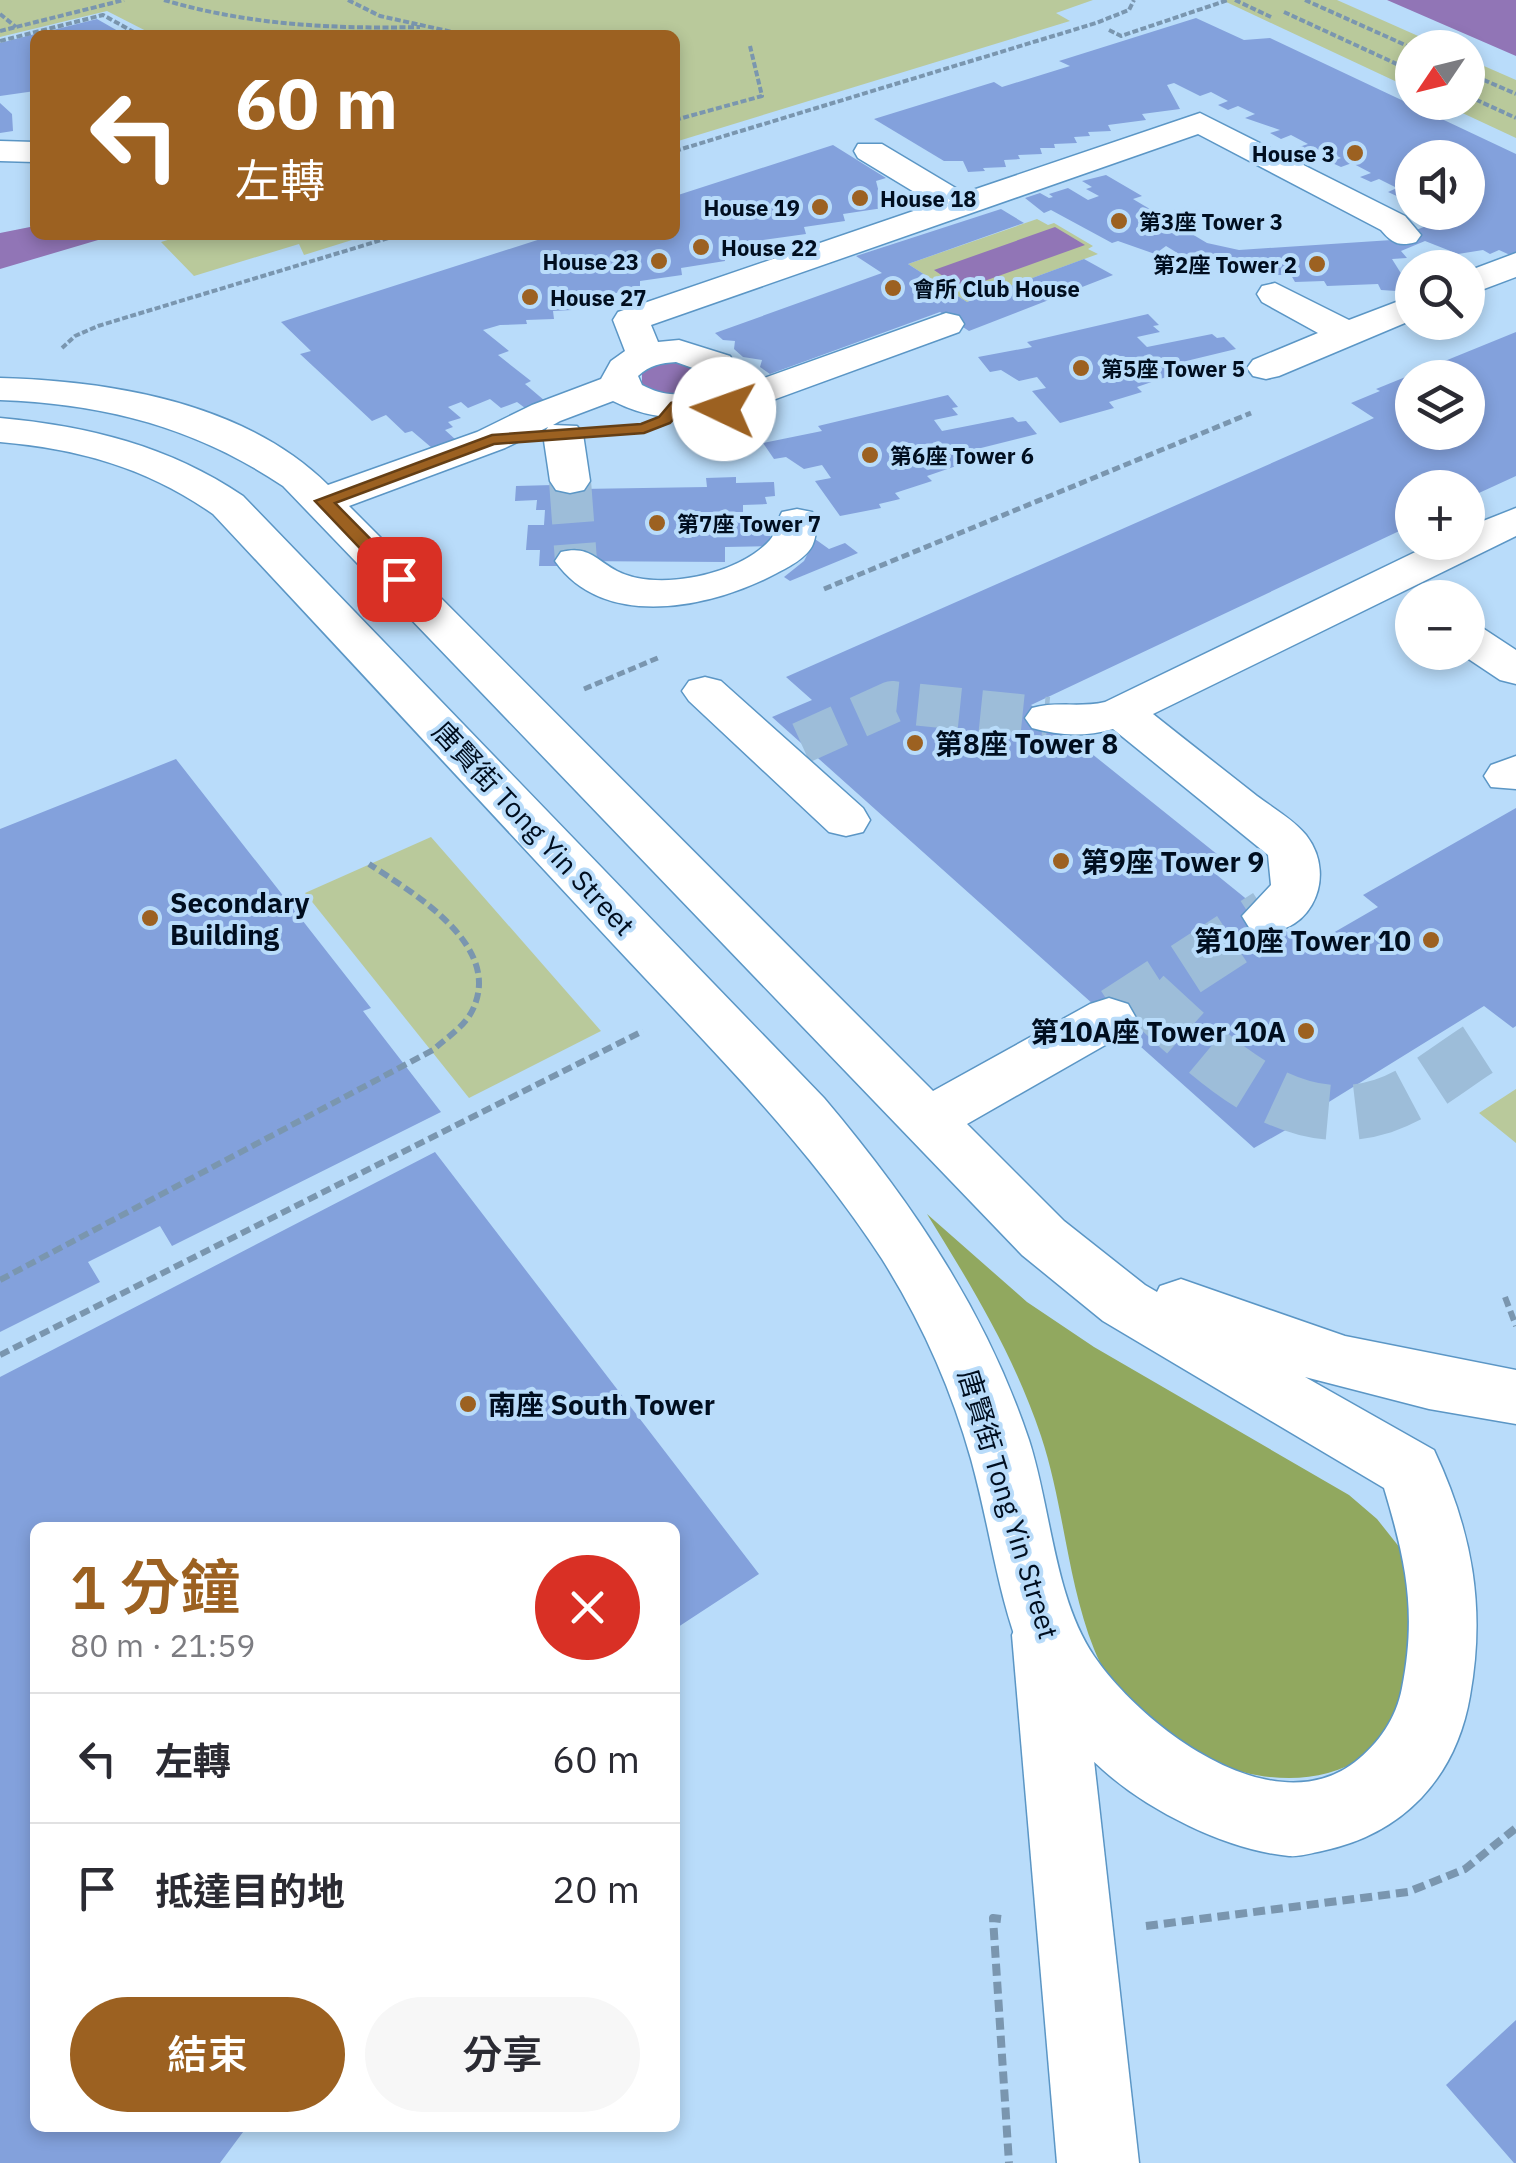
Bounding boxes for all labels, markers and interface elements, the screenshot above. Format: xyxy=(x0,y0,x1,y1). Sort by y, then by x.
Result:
north arrow xyxy=(1395,30,1485,120)
map controls xyxy=(1395,30,1485,670)
text: 60 m xyxy=(235,57,398,148)
icon: left xyxy=(70,70,200,200)
place label: House 3 xyxy=(1252,139,1335,168)
button: sound xyxy=(1395,140,1485,230)
marker: House 3 xyxy=(1344,142,1366,164)
text: 左轉 xyxy=(235,151,325,209)
place label: House 18 xyxy=(880,184,977,213)
marker: House 18 xyxy=(849,187,871,209)
place label: House 19 xyxy=(704,193,800,222)
marker: House 19 xyxy=(809,196,831,218)
place label: 第3座 Tower 3 xyxy=(1139,207,1283,236)
marker: 第3座 Tower 3 xyxy=(1108,210,1130,232)
place label: House 22 xyxy=(721,233,818,262)
marker: House 22 xyxy=(690,236,712,258)
place label: House 23 xyxy=(543,247,639,276)
marker: House 23 xyxy=(648,250,670,272)
place label: 第2座 Tower 2 xyxy=(1153,250,1297,279)
button: search xyxy=(1395,250,1485,340)
marker: 第2座 Tower 2 xyxy=(1306,253,1328,275)
place label: 會所 Club House xyxy=(913,274,1080,303)
marker: 會所 Club House xyxy=(882,277,904,299)
place label: House 27 xyxy=(550,283,647,312)
marker: House 27 xyxy=(519,286,541,308)
place label: 第5座 Tower 5 xyxy=(1101,354,1245,383)
position arrow xyxy=(672,357,776,461)
marker: 第5座 Tower 5 xyxy=(1070,357,1092,379)
button: layers xyxy=(1395,360,1485,450)
place label: 第6座 Tower 6 xyxy=(890,441,1034,470)
marker: 第6座 Tower 6 xyxy=(859,444,881,466)
button: + xyxy=(1395,470,1485,560)
place label: 第7座 Tower 7 xyxy=(677,509,821,538)
marker: 第7座 Tower 7 xyxy=(646,512,668,534)
pin xyxy=(357,537,442,622)
icon: arrive xyxy=(372,552,427,607)
button: − xyxy=(1395,580,1485,670)
street label: 唐賢街 Tong Yin Street xyxy=(425,713,643,943)
place label: 第8座 Tower 8 xyxy=(935,725,1118,762)
marker: 第8座 Tower 8 xyxy=(904,732,926,754)
place label: 第9座 Tower 9 xyxy=(1081,843,1264,880)
marker: 第9座 Tower 9 xyxy=(1050,850,1072,872)
place label: Secondary Building xyxy=(170,884,309,953)
marker: Secondary Building xyxy=(139,907,161,929)
place label: 第10座 Tower 10 xyxy=(1194,922,1411,959)
marker: 第10座 Tower 10 xyxy=(1420,929,1442,951)
place label: 第10A座 Tower 10A xyxy=(1031,1013,1286,1050)
marker: 第10A座 Tower 10A xyxy=(1295,1020,1317,1042)
street label: 唐賢街 Tong Yin Street xyxy=(950,1365,1068,1643)
place label: 南座 South Tower xyxy=(488,1386,715,1423)
marker: 南座 South Tower xyxy=(457,1393,479,1415)
text: 1 分鐘 xyxy=(70,1547,240,1626)
button: close xyxy=(535,1555,640,1660)
text: 80 m · 21:59 xyxy=(70,1624,256,1666)
icon: left xyxy=(70,1731,125,1786)
text: 60 m xyxy=(552,1734,640,1783)
text: 左轉 xyxy=(155,1736,231,1785)
icon: arrive xyxy=(70,1861,125,1916)
text: 20 m xyxy=(552,1864,640,1913)
text: 抵達目的地 xyxy=(155,1866,345,1915)
button: 結束 xyxy=(70,1997,345,2112)
button: 分享 xyxy=(365,1997,640,2112)

